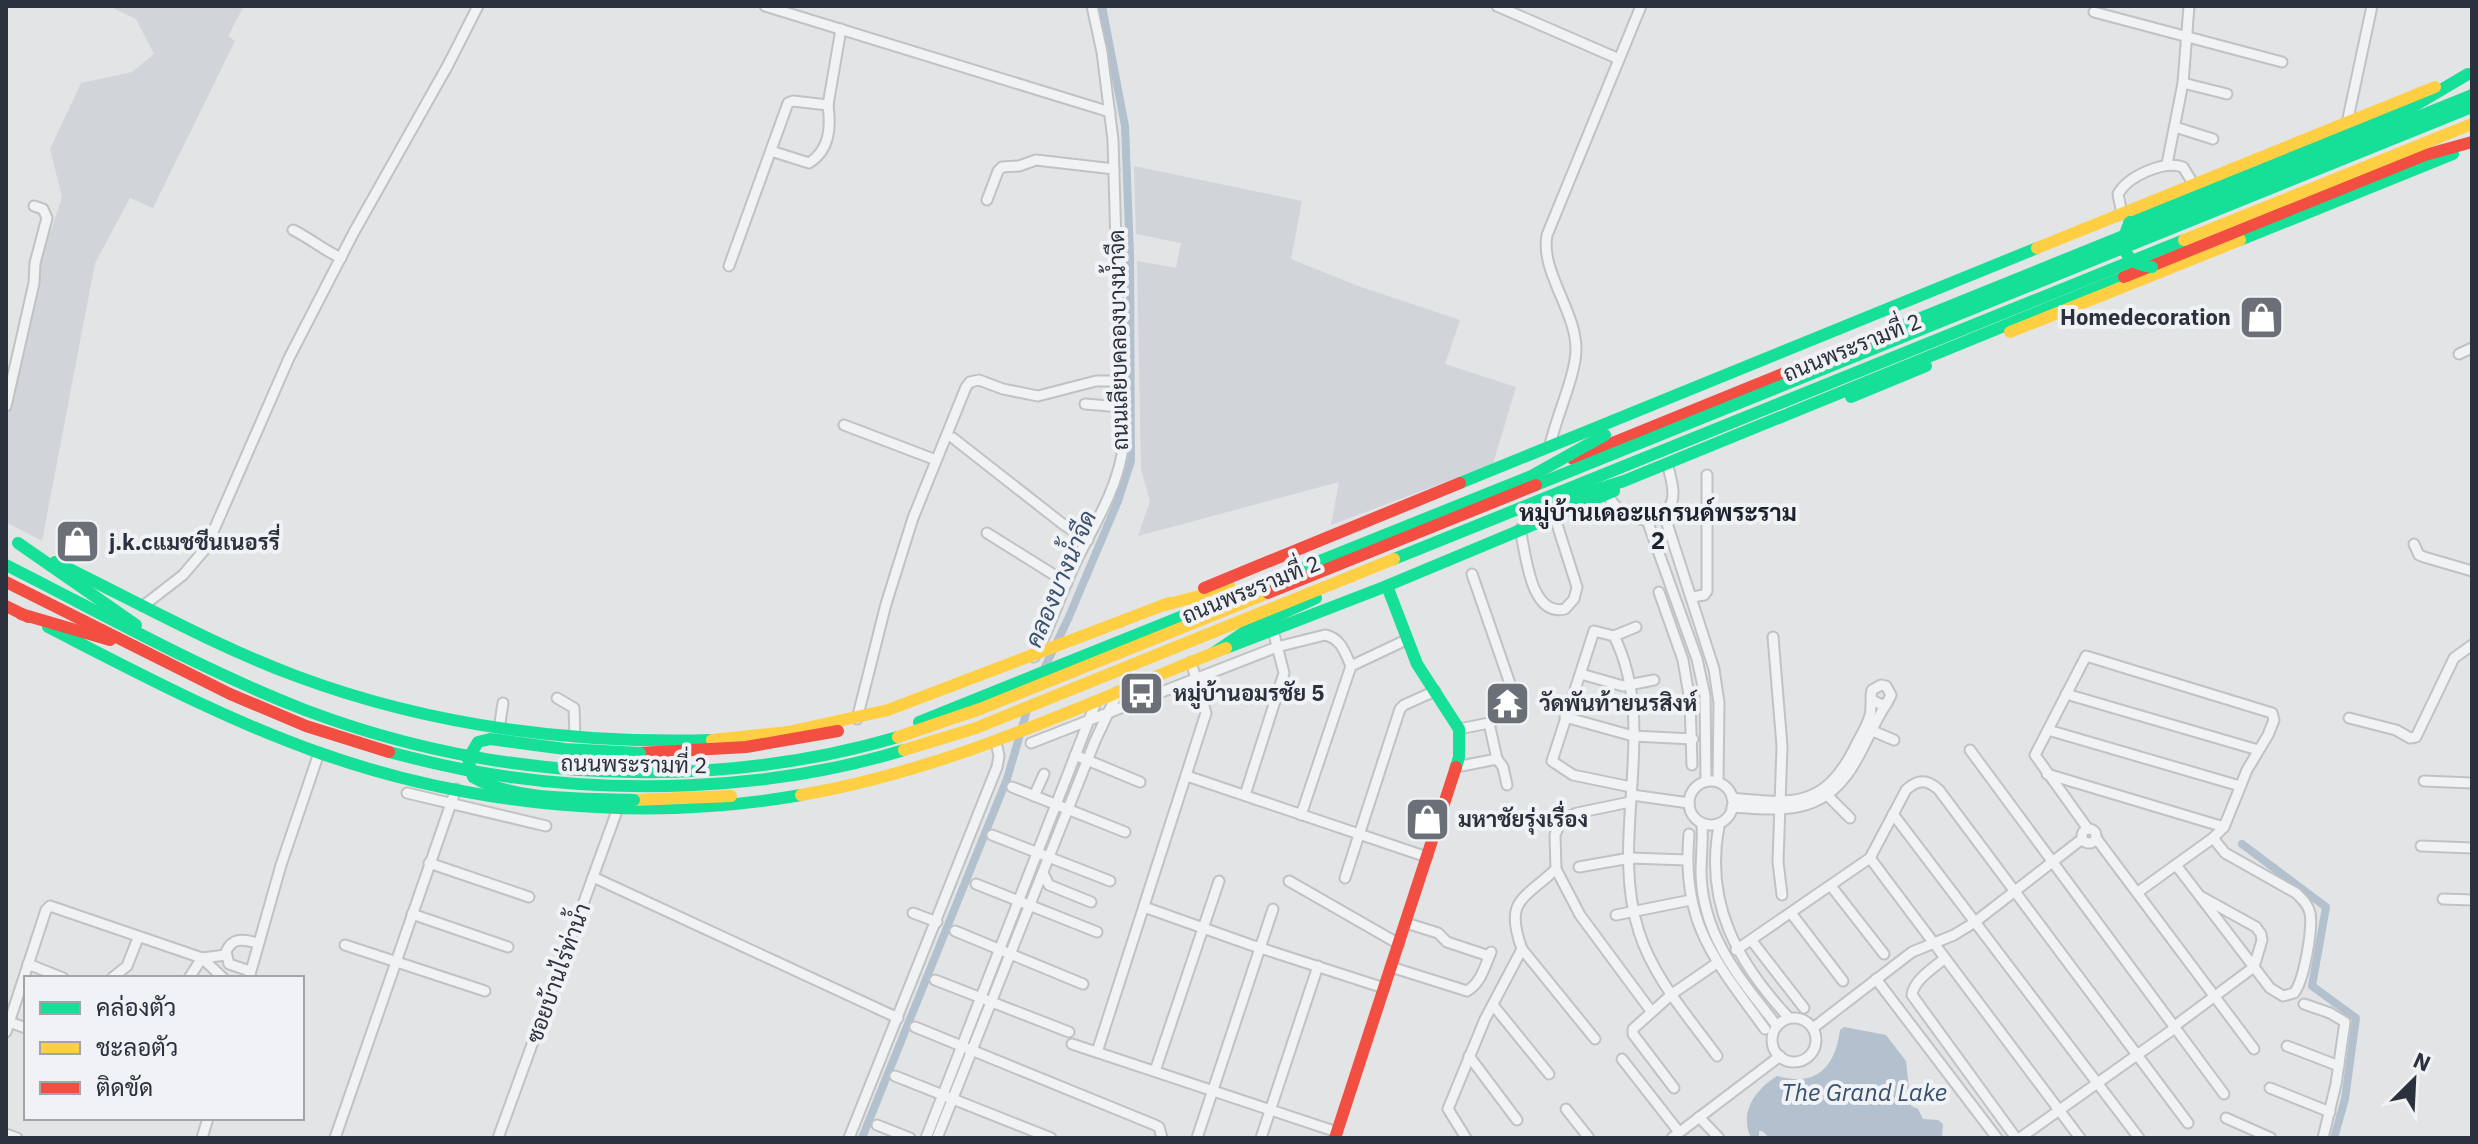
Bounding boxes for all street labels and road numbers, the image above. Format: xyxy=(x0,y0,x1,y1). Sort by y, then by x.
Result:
street label: ถนนเลียบคลองบางน้ำจืด xyxy=(1097,229,1134,451)
street label: ถนนพระรามที่ 2 xyxy=(1777,302,1925,387)
street label: ถนนพระรามที่ 2 xyxy=(1176,544,1324,629)
street label: ถนนพระรามที่ 2 xyxy=(560,744,708,779)
street label: ซอยบ้านไร่ท่าน้ำ xyxy=(515,897,596,1047)

